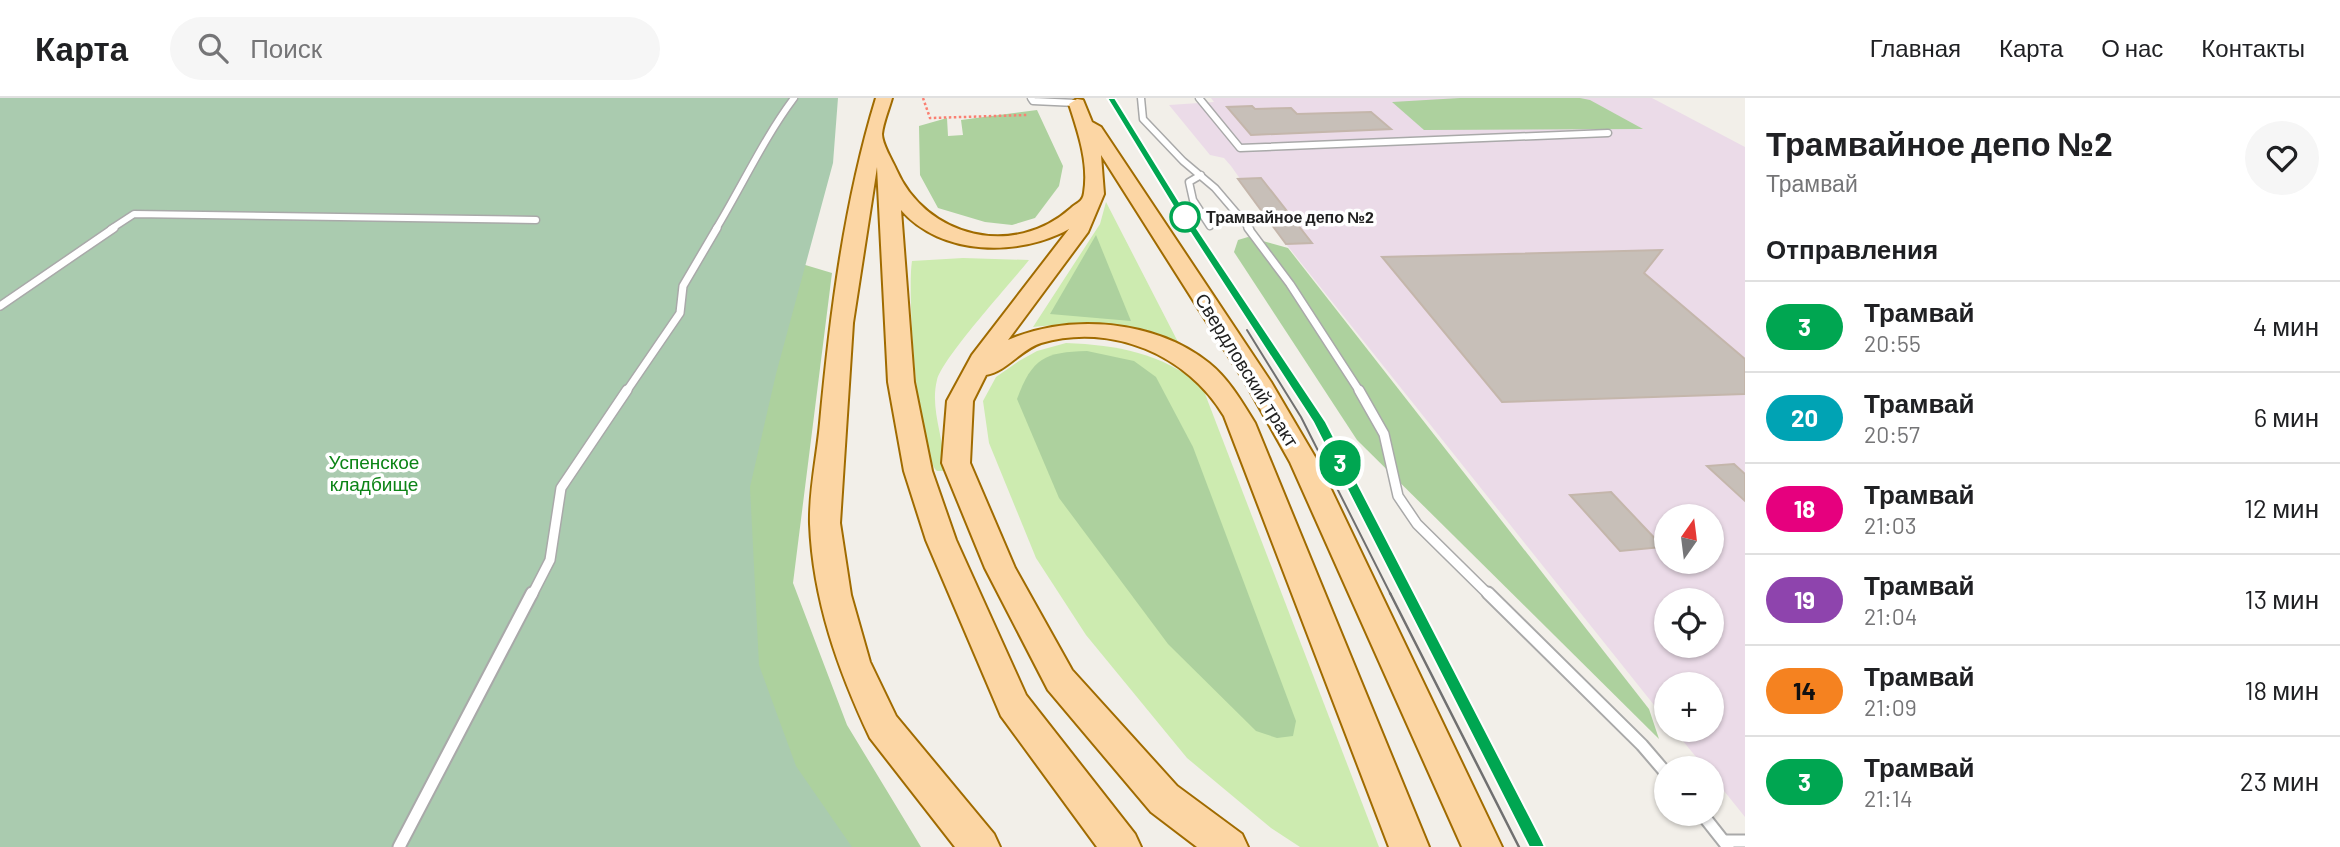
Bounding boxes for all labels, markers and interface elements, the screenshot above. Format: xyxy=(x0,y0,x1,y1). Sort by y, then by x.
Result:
search box xyxy=(170,17,660,80)
text: Карта xyxy=(35,28,128,68)
icon: search xyxy=(194,29,232,67)
text: Поиск xyxy=(250,32,322,63)
text: Главная xyxy=(1870,33,1961,62)
text: Карта xyxy=(1999,33,2063,62)
text: О нас xyxy=(2101,33,2163,62)
text: Контакты xyxy=(2201,33,2305,62)
button: heart xyxy=(2245,121,2319,195)
text: Трамвайное депо №2 xyxy=(1766,123,2113,163)
text: Трамвай xyxy=(1766,169,1858,197)
marker: Трамвайное депо №2 xyxy=(1170,202,1200,232)
place label: Трамвайное депо №2 xyxy=(1206,207,1374,226)
text: Отправления xyxy=(1766,233,1938,264)
street label: Свердловский тракт xyxy=(1191,289,1304,451)
text: Трамвай xyxy=(1864,296,1975,327)
text: 4 мин xyxy=(2253,310,2319,341)
text: 3 xyxy=(1798,312,1811,341)
text: 20:55 xyxy=(1864,329,1921,357)
text: Трамвай xyxy=(1864,387,1975,418)
text: 6 мин xyxy=(2254,401,2319,432)
text: 20 xyxy=(1791,403,1818,432)
text: 20:57 xyxy=(1864,420,1920,448)
line badge: 3 xyxy=(1317,440,1363,486)
text: 3 xyxy=(1334,448,1346,477)
park label: Успенское кладбище xyxy=(329,450,419,495)
text: Трамвай xyxy=(1864,478,1975,509)
text: 12 мин xyxy=(2244,492,2319,523)
text: 18 xyxy=(1794,494,1815,523)
north arrow xyxy=(1654,504,1724,574)
map controls xyxy=(1654,504,1724,826)
text: 21:03 xyxy=(1864,511,1917,539)
text: Трамвай xyxy=(1864,569,1975,600)
text: 13 мин xyxy=(2245,583,2319,614)
text: 19 xyxy=(1794,585,1815,614)
button: locate xyxy=(1654,588,1724,658)
text: 21:04 xyxy=(1864,602,1918,630)
text: Трамвай xyxy=(1864,660,1975,691)
button: + xyxy=(1654,672,1724,742)
text: 18 мин xyxy=(2244,674,2319,705)
text: 14 xyxy=(1793,676,1816,705)
text: 21:09 xyxy=(1864,693,1917,721)
text: Трамвай xyxy=(1864,751,1975,782)
button: − xyxy=(1654,756,1724,826)
text: 23 мин xyxy=(2240,765,2319,796)
text: 3 xyxy=(1798,767,1811,796)
text: 21:14 xyxy=(1864,784,1913,812)

